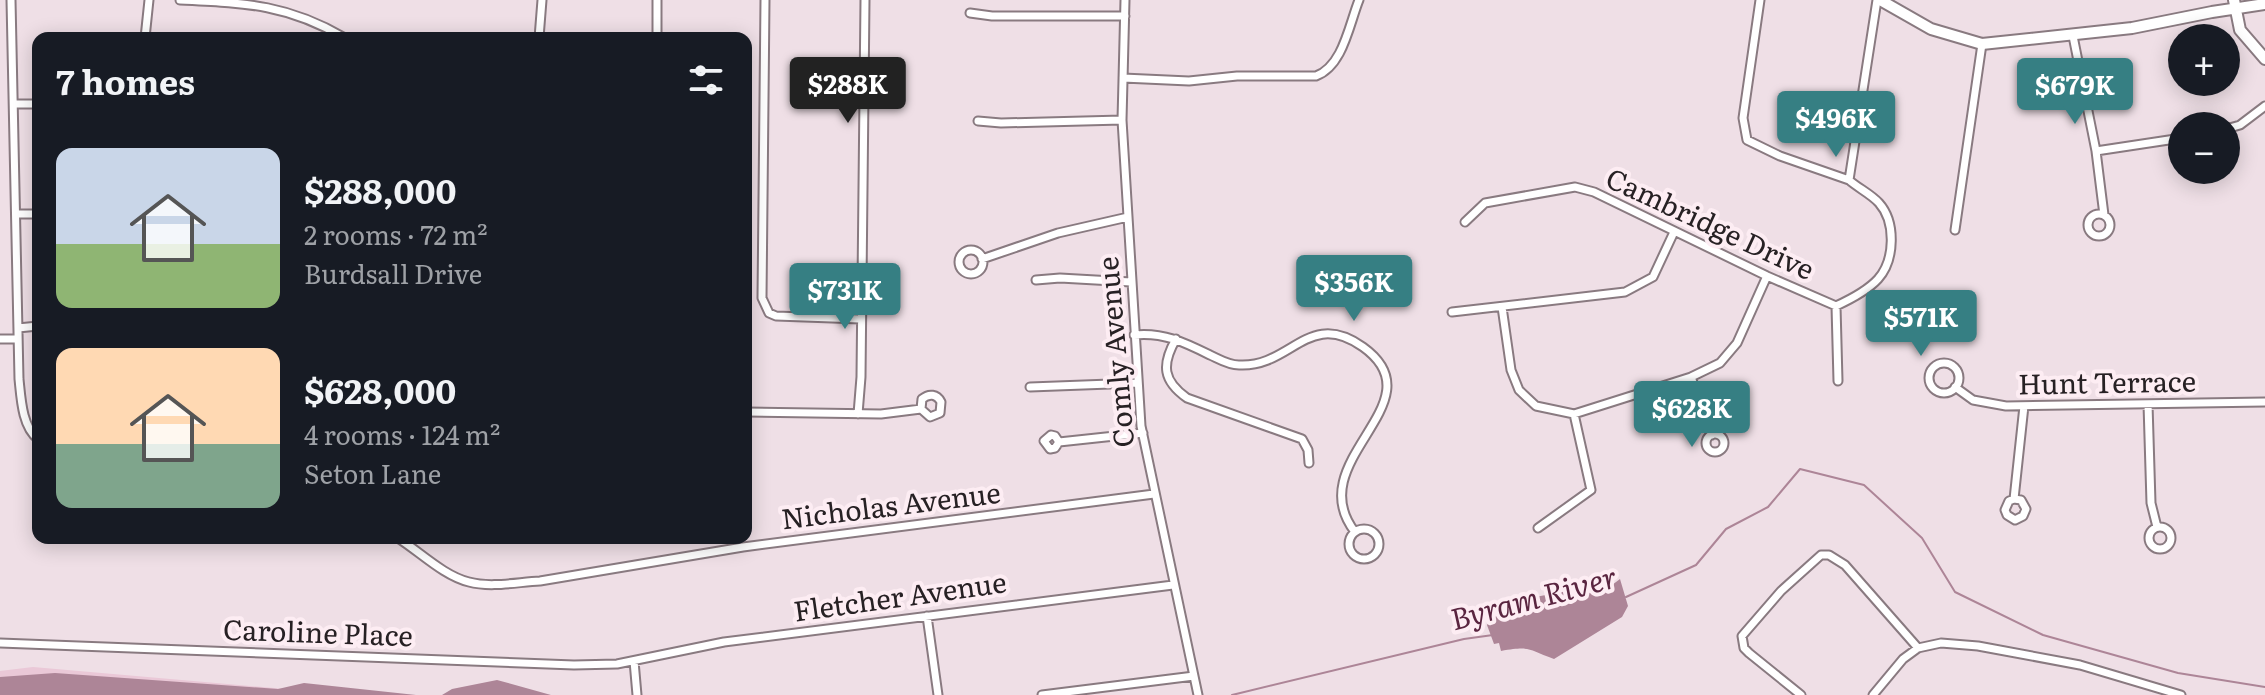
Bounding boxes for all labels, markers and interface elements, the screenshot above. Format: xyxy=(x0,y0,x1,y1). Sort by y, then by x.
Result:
map controls xyxy=(2168,24,2240,184)
button: + xyxy=(2168,24,2240,96)
text: 7 homes xyxy=(56,55,195,105)
pin: $288K xyxy=(792,57,904,125)
icon: filters xyxy=(684,58,728,102)
pin: $679K xyxy=(2019,58,2131,126)
text: $288K xyxy=(808,63,888,102)
text: $679K xyxy=(2035,64,2115,103)
pin: $496K xyxy=(1780,91,1892,159)
text: $496K xyxy=(1795,97,1877,136)
button: − xyxy=(2168,112,2240,184)
street label: Cambridge Drive xyxy=(1600,155,1822,289)
text: $288,000 xyxy=(304,164,456,214)
icon: home xyxy=(120,180,216,276)
text: 2 rooms · 72 m² xyxy=(304,214,488,253)
text: Burdsall Drive xyxy=(304,253,482,292)
street label: Comly Avenue xyxy=(1085,255,1143,449)
pin: $356K xyxy=(1298,255,1410,323)
text: $356K xyxy=(1314,261,1394,300)
pin: $731K xyxy=(789,263,901,331)
text: $731K xyxy=(807,269,883,308)
pin: $571K xyxy=(1865,290,1977,358)
text: $571K xyxy=(1884,296,1958,335)
street label: Hunt Terrace xyxy=(2018,358,2196,404)
text: $628,000 xyxy=(304,364,456,414)
icon: home xyxy=(120,380,216,476)
pin: $628K xyxy=(1636,381,1748,449)
text: $628K xyxy=(1652,387,1732,426)
text: 4 rooms · 124 m² xyxy=(304,414,500,453)
text: Seton Lane xyxy=(304,453,441,492)
street label: Nicholas Avenue xyxy=(779,470,1003,538)
water label: Byram River xyxy=(1445,553,1621,639)
street label: Fletcher Avenue xyxy=(791,559,1009,631)
street label: Caroline Place xyxy=(222,607,414,655)

